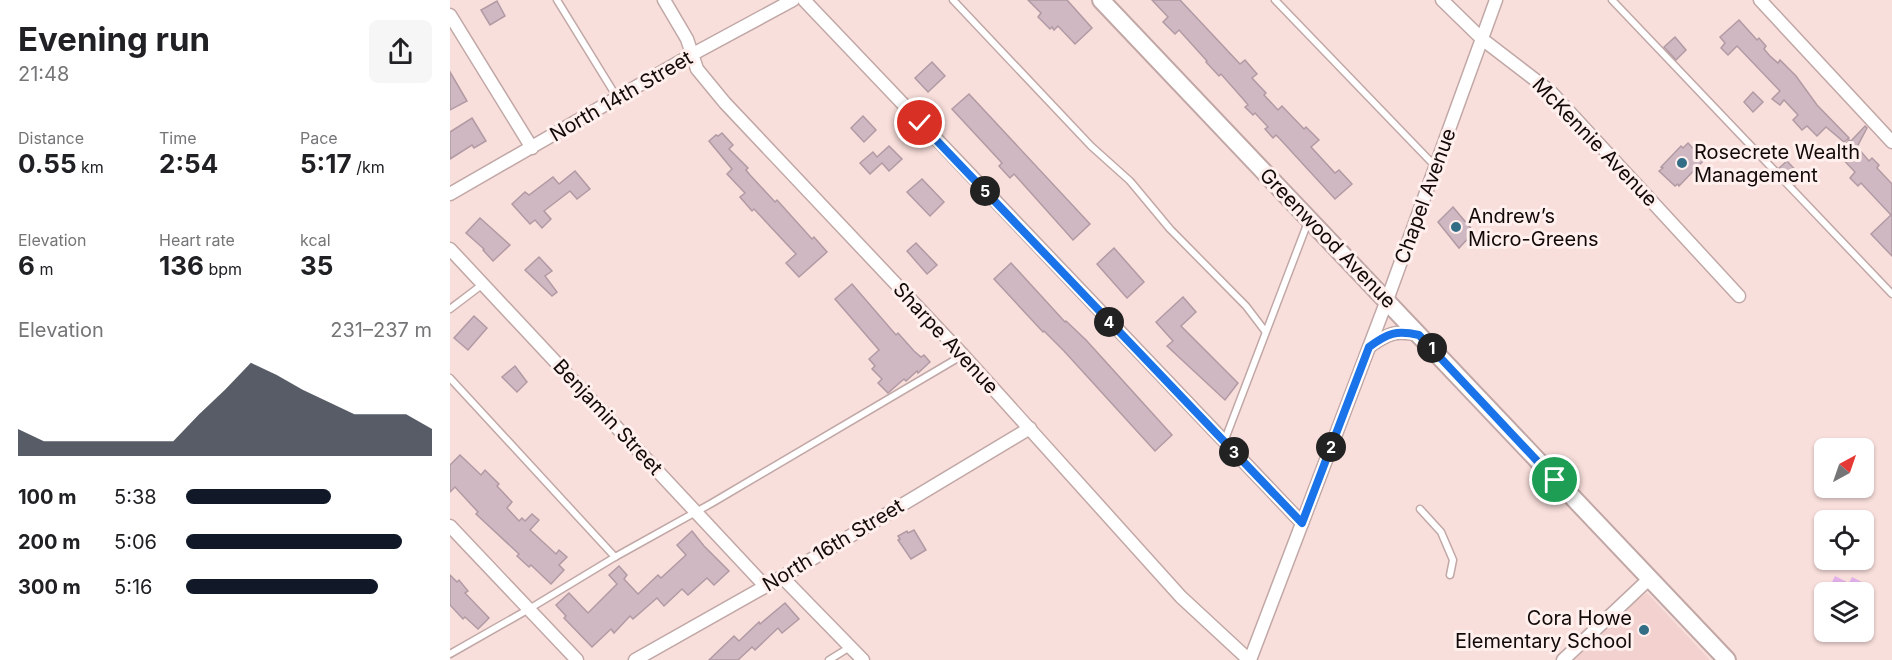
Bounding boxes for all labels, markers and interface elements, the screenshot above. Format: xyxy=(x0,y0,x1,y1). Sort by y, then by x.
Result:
text: Evening run xyxy=(18,19,210,59)
button: share xyxy=(369,20,432,83)
street label: North 14th Street xyxy=(546,45,697,146)
text: 21:48 xyxy=(18,62,69,86)
street label: McKennie Avenue xyxy=(1527,73,1663,211)
pin xyxy=(894,97,945,148)
icon: check xyxy=(903,106,936,139)
street label: Chapel Avenue xyxy=(1389,125,1461,267)
text: Distance xyxy=(18,128,84,148)
text: Time xyxy=(159,128,197,148)
text: Pace xyxy=(300,128,338,148)
place label: Rosecrete Wealth Management xyxy=(1694,140,1860,187)
text: 0.55 xyxy=(18,148,77,179)
text: 2:54 xyxy=(159,148,218,179)
text: 5:17 xyxy=(300,148,352,179)
marker: Rosecrete Wealth Management xyxy=(1675,156,1689,170)
text: km xyxy=(77,157,104,177)
text: /km xyxy=(352,157,385,177)
street label: Greenwood Avenue xyxy=(1255,163,1401,313)
pin: 5 xyxy=(970,176,1000,206)
text: 5 xyxy=(980,181,990,201)
place label: Andrew’s Micro-Greens xyxy=(1468,204,1599,251)
marker: Andrew’s Micro-Greens xyxy=(1449,220,1463,234)
text: Elevation xyxy=(18,230,87,250)
text: Heart rate xyxy=(159,230,235,250)
text: kcal xyxy=(300,230,331,250)
text: 6 xyxy=(18,250,35,281)
text: 136 xyxy=(159,250,204,281)
text: 35 xyxy=(300,250,333,281)
text: m xyxy=(35,259,53,279)
text: bpm xyxy=(204,259,242,279)
street label: Sharpe Avenue xyxy=(888,277,1004,399)
pin: 4 xyxy=(1094,307,1124,337)
text: 4 xyxy=(1104,312,1114,332)
text: Elevation xyxy=(18,318,104,342)
text: 231–237 m xyxy=(330,318,432,342)
pin: 1 xyxy=(1417,333,1447,363)
text: 1 xyxy=(1429,338,1435,358)
street label: Benjamin Street xyxy=(548,354,668,480)
pin: 2 xyxy=(1316,432,1346,462)
pin: 3 xyxy=(1219,437,1249,467)
text: 2 xyxy=(1326,437,1336,457)
north arrow xyxy=(1814,438,1874,498)
map controls xyxy=(1814,438,1874,642)
text: 3 xyxy=(1229,442,1239,462)
pin xyxy=(1529,454,1580,505)
icon: arrive xyxy=(1538,463,1571,496)
text: 100 m xyxy=(18,485,77,509)
text: 5:38 xyxy=(114,485,157,509)
street label: North 16th Street xyxy=(758,493,908,596)
button: locate xyxy=(1814,510,1874,570)
text: 200 m xyxy=(18,530,81,554)
text: 5:06 xyxy=(114,530,157,554)
text: 300 m xyxy=(18,575,81,599)
text: 5:16 xyxy=(114,575,152,599)
button: layers xyxy=(1814,582,1874,642)
place label: Cora Howe Elementary School xyxy=(1455,606,1632,653)
marker: Cora Howe Elementary School xyxy=(1637,623,1651,637)

